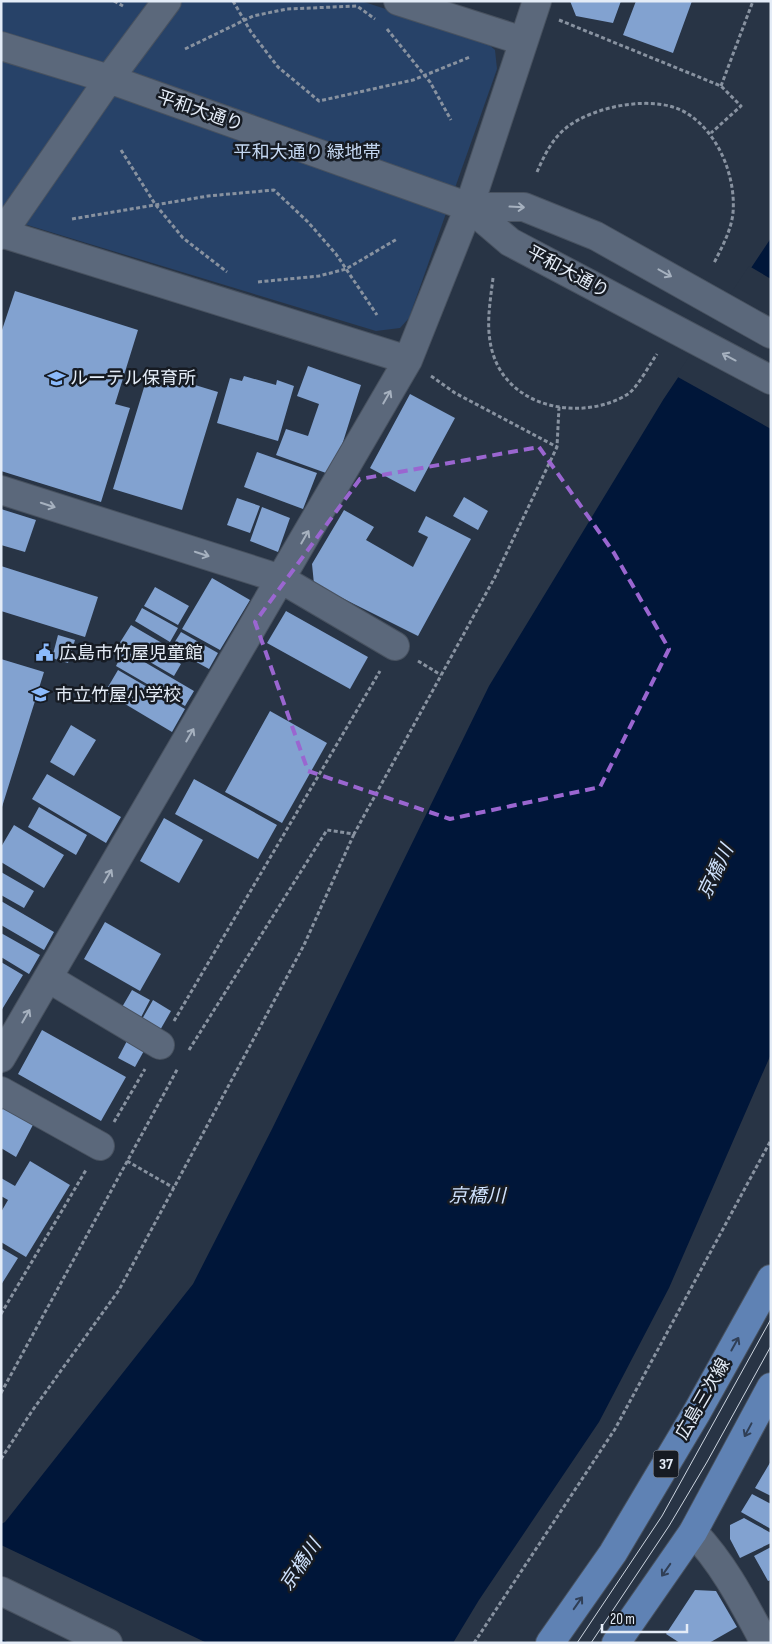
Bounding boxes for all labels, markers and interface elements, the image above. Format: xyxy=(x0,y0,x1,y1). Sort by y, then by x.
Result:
street label: 平和大通り xyxy=(154,86,246,136)
park label: 平和大通り 緑地帯 xyxy=(234,142,380,163)
one-way arrow xyxy=(509,202,525,212)
street label: 平和大通り xyxy=(523,242,613,302)
one-way arrow xyxy=(657,269,671,279)
one-way arrow xyxy=(722,352,737,361)
school or university icon: ルーテル保育所 xyxy=(46,368,66,388)
place label: ルーテル保育所 xyxy=(70,368,196,389)
one-way arrow xyxy=(382,389,392,404)
one-way arrow xyxy=(39,501,55,510)
one-way arrow xyxy=(301,531,311,545)
one-way arrow xyxy=(194,550,210,560)
public building icon: 広島市竹屋児童館 xyxy=(35,643,55,663)
place label: 広島市竹屋児童館 xyxy=(59,643,203,664)
school or university icon: 市立竹屋小学校 xyxy=(31,685,51,705)
place label: 市立竹屋小学校 xyxy=(55,685,181,706)
one-way arrow xyxy=(185,729,195,743)
water label: 京橋川 xyxy=(693,840,740,903)
one-way arrow xyxy=(103,869,113,883)
one-way arrow xyxy=(21,1009,31,1023)
water label: 京橋川 xyxy=(448,1185,507,1208)
one-way arrow xyxy=(730,1338,740,1352)
street label: 広島三次線 xyxy=(671,1355,735,1443)
one-way arrow xyxy=(742,1422,752,1436)
road number: 37 xyxy=(654,1450,678,1478)
water label: 京橋川 xyxy=(276,1533,328,1595)
one-way arrow xyxy=(661,1563,671,1577)
one-way arrow xyxy=(573,1596,583,1610)
scale bar xyxy=(602,1602,687,1634)
text: 20 m xyxy=(610,1610,635,1629)

